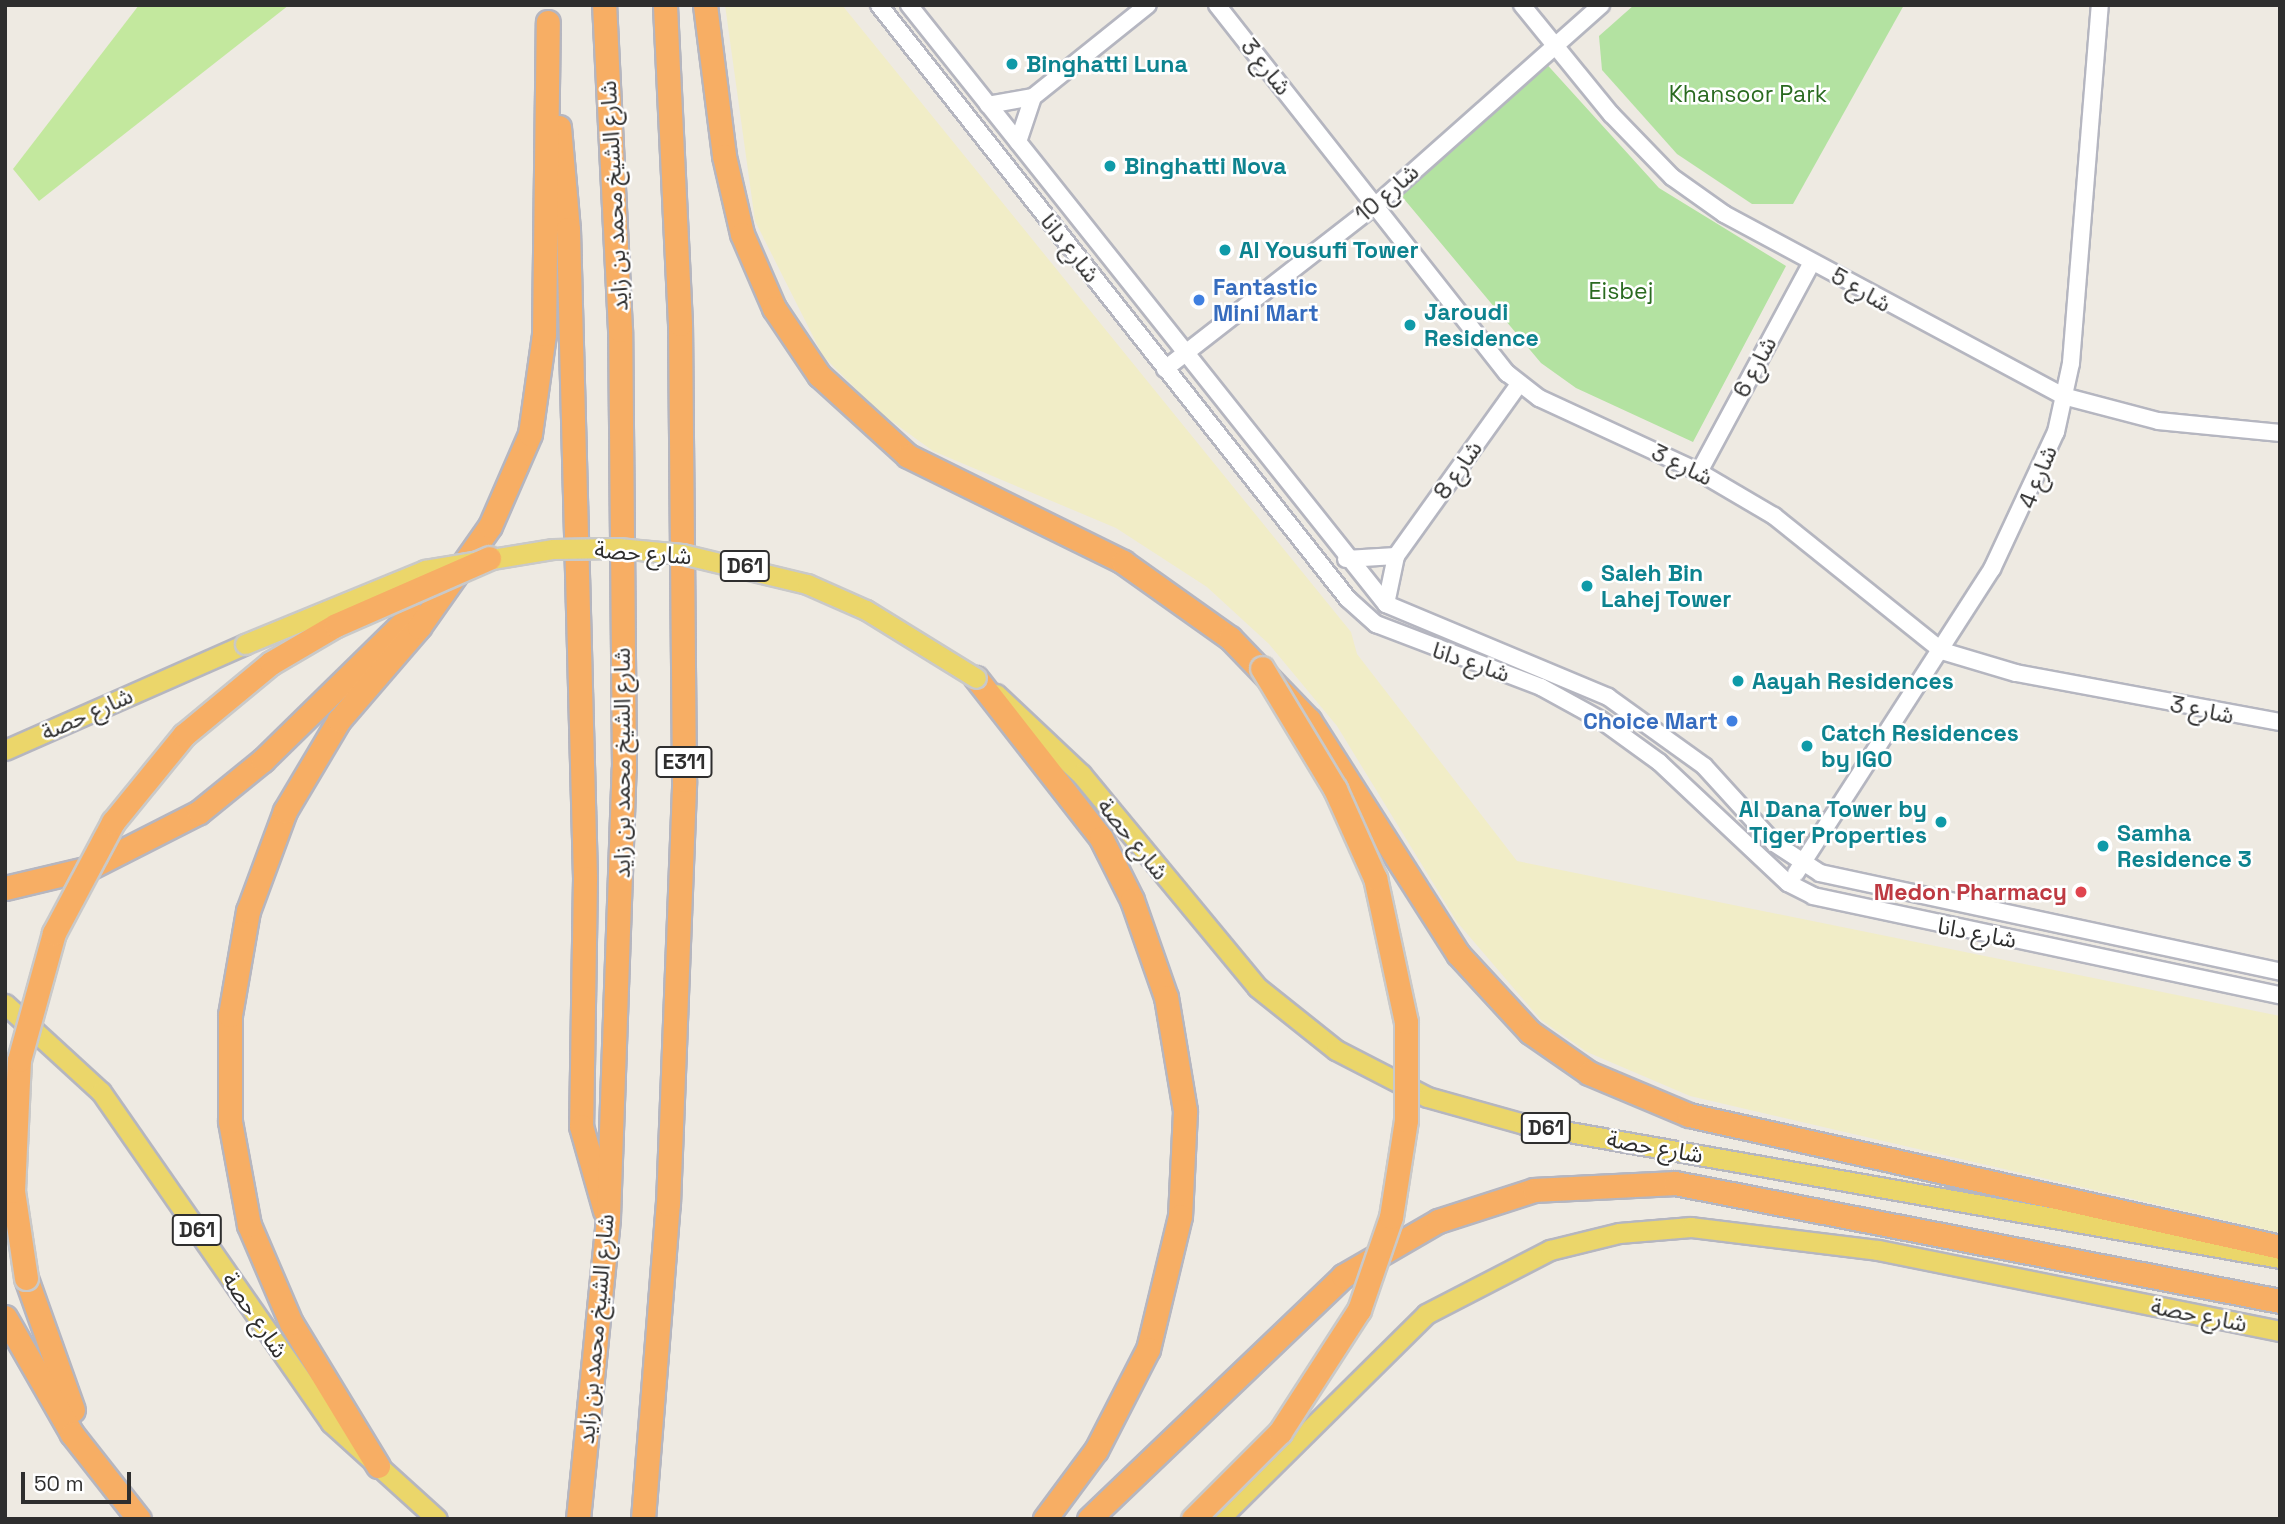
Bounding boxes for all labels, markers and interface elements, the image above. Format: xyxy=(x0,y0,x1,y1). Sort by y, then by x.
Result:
street label: شارع 3 xyxy=(1235,33,1297,101)
place label: Binghatti Luna xyxy=(1026,50,1188,78)
marker: Binghatti Luna xyxy=(1004,56,1020,72)
street label: شارع الشيخ محمد بن زايد xyxy=(594,80,634,312)
park label: Khansoor Park xyxy=(1669,80,1827,108)
place label: Binghatti Nova xyxy=(1124,152,1286,180)
marker: Binghatti Nova xyxy=(1102,158,1118,174)
street label: شارع 10 xyxy=(1350,158,1424,228)
street label: شارع دانا xyxy=(1034,208,1106,288)
place label: Al Yousufi Tower xyxy=(1239,236,1419,264)
marker: Al Yousufi Tower xyxy=(1217,242,1233,258)
street label: شارع 5 xyxy=(1826,262,1896,318)
place label: Fantastic Mini Mart xyxy=(1213,273,1319,327)
park label: Eisbej xyxy=(1589,277,1653,305)
marker: Fantastic Mini Mart xyxy=(1191,292,1207,308)
place label: Jaroudi Residence xyxy=(1424,298,1539,352)
marker: Jaroudi Residence xyxy=(1402,317,1418,333)
street label: شارع 6 xyxy=(1728,332,1782,402)
street label: شارع 8 xyxy=(1428,435,1488,505)
street label: شارع 3 xyxy=(1647,438,1717,492)
street label: شارع 4 xyxy=(2013,442,2063,512)
street label: شارع حصة xyxy=(594,536,692,570)
road number: D61 xyxy=(719,548,771,584)
place label: Saleh Bin Lahej Tower xyxy=(1601,559,1732,613)
marker: Saleh Bin Lahej Tower xyxy=(1579,578,1595,594)
street label: شارع دانا xyxy=(1429,636,1513,688)
street label: شارع الشيخ محمد بن زايد xyxy=(608,648,636,878)
place label: Aayah Residences xyxy=(1752,667,1954,695)
marker: Aayah Residences xyxy=(1730,673,1746,689)
street label: شارع حصة xyxy=(37,682,137,746)
street label: شارع 3 xyxy=(2168,690,2236,730)
place label: Choice Mart xyxy=(1583,707,1718,735)
marker: Choice Mart xyxy=(1724,713,1740,729)
place label: Catch Residences by IGO xyxy=(1821,719,2019,773)
marker: Catch Residences by IGO xyxy=(1799,738,1815,754)
road number: E311 xyxy=(654,744,714,780)
street label: شارع حصة xyxy=(1092,793,1174,885)
place label: Al Dana Tower by Tiger Properties xyxy=(1738,795,1927,849)
marker: Al Dana Tower by Tiger Properties xyxy=(1933,814,1949,830)
place label: Samha Residence 3 xyxy=(2117,819,2252,873)
marker: Samha Residence 3 xyxy=(2095,838,2111,854)
place label: Medon Pharmacy xyxy=(1874,878,2067,906)
marker: Medon Pharmacy xyxy=(2073,884,2089,900)
street label: شارع دانا xyxy=(1935,912,2019,954)
road number: D61 xyxy=(1520,1110,1572,1146)
street label: شارع حصة xyxy=(1605,1125,1705,1169)
road number: D61 xyxy=(171,1212,223,1248)
street label: شارع الشيخ محمد بن زايد xyxy=(572,1213,620,1445)
street label: شارع حصة xyxy=(216,1267,294,1363)
street label: شارع حصة xyxy=(2149,1292,2249,1338)
scale bar xyxy=(24,1458,135,1502)
text: 50 m xyxy=(34,1470,84,1497)

